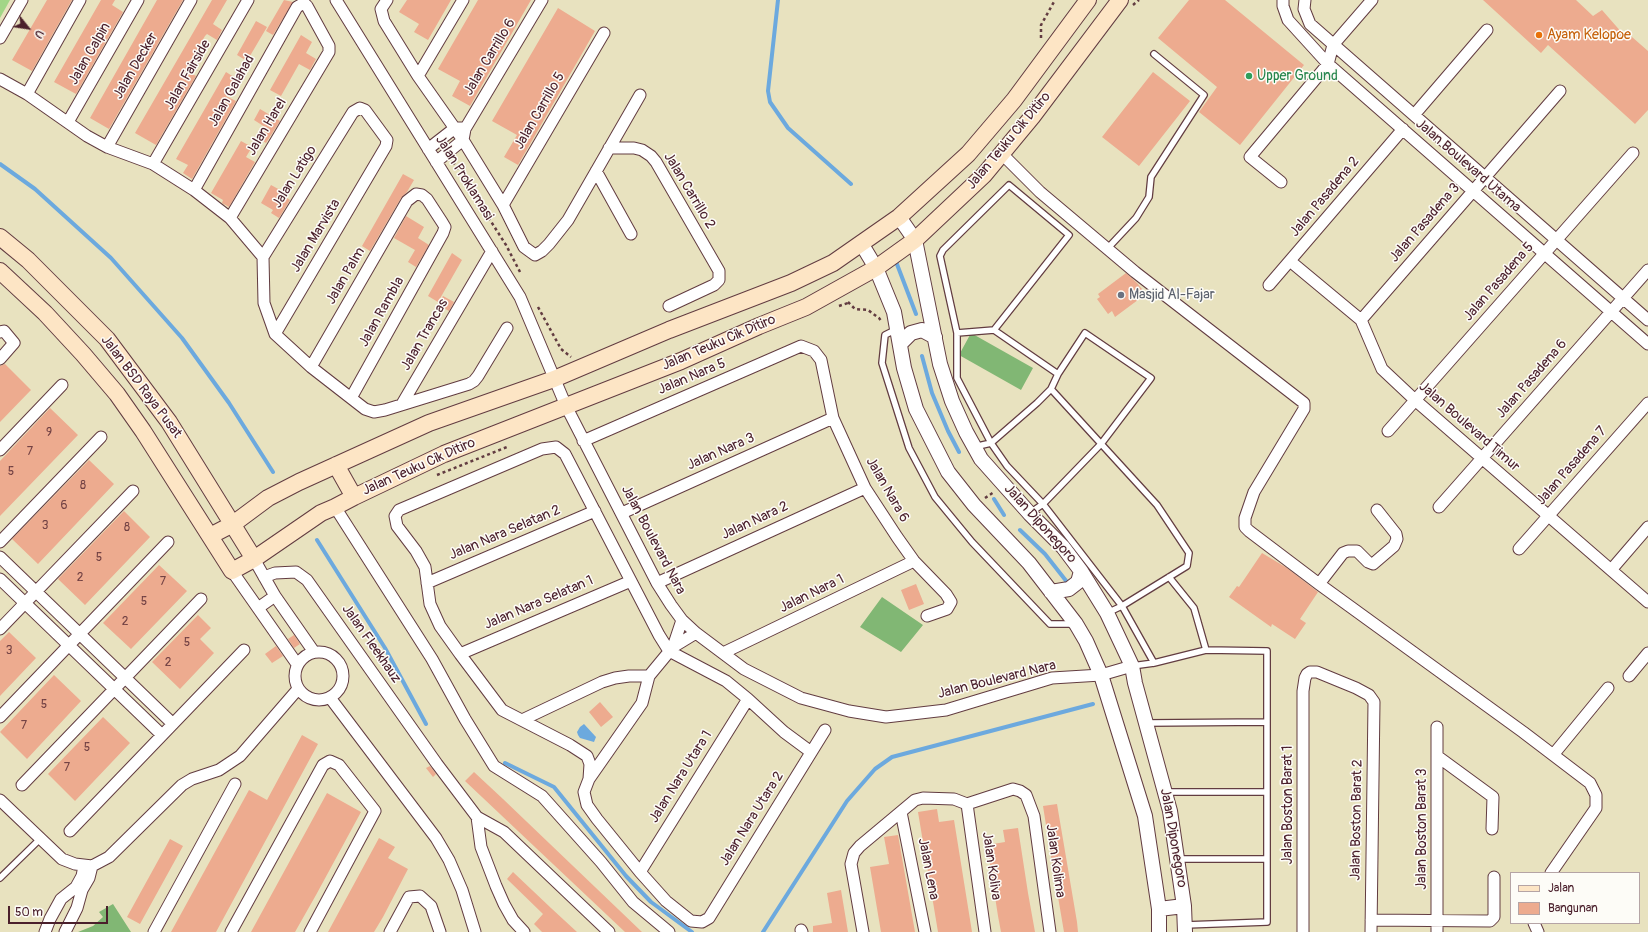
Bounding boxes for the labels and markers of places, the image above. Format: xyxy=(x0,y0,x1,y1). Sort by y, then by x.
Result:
place label: Ayam Kelopoe xyxy=(1547,27,1631,43)
marker: Ayam Kelopoe xyxy=(1534,30,1544,40)
place label: Upper Ground xyxy=(1257,68,1338,84)
marker: Upper Ground xyxy=(1244,71,1254,81)
place label: Masjid Al-Fajar xyxy=(1129,287,1215,303)
marker: Masjid Al-Fajar xyxy=(1116,290,1126,300)

